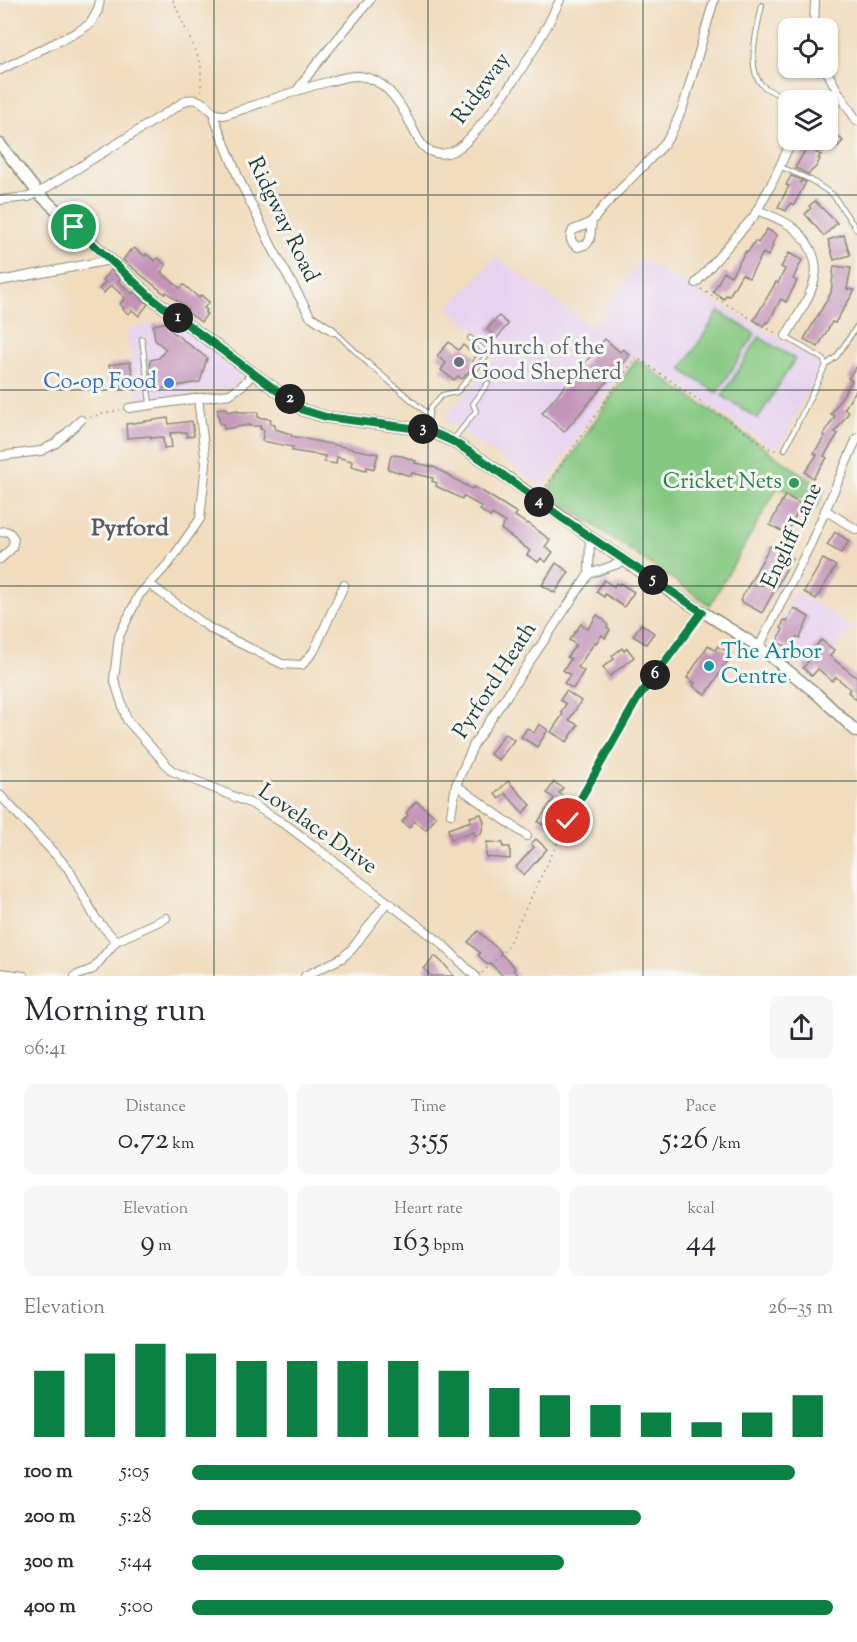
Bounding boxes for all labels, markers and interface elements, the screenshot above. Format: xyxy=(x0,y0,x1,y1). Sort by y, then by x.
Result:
map controls xyxy=(778,18,838,150)
button: locate xyxy=(778,18,838,78)
street label: Ridgway xyxy=(445,46,519,132)
button: layers xyxy=(778,90,838,150)
street label: Ridgway Road xyxy=(238,152,326,288)
pin xyxy=(48,201,99,252)
icon: arrive xyxy=(57,210,90,243)
pin: 1 xyxy=(163,303,193,333)
text: 1 xyxy=(175,306,181,329)
place label: Church of the Good Shepherd xyxy=(471,333,622,390)
marker: Church of the Good Shepherd xyxy=(452,355,466,369)
place label: Co-op Food xyxy=(43,367,157,399)
marker: Co-op Food xyxy=(162,376,176,390)
pin: 2 xyxy=(275,384,305,414)
text: 2 xyxy=(286,387,294,410)
pin: 3 xyxy=(408,414,438,444)
text: 3 xyxy=(420,417,426,440)
place label: Cricket Nets xyxy=(663,467,782,499)
marker: Cricket Nets xyxy=(787,476,801,490)
street label: Engliff Lane xyxy=(754,478,832,594)
pin: 4 xyxy=(524,487,554,517)
text: 4 xyxy=(535,490,543,513)
district label: Pyrford xyxy=(91,512,169,546)
pin: 5 xyxy=(638,565,668,595)
text: 5 xyxy=(650,568,656,591)
street label: Pyrford Heath xyxy=(446,616,546,746)
place label: The Arbor Centre xyxy=(721,637,822,694)
marker: The Arbor Centre xyxy=(702,659,716,673)
pin: 6 xyxy=(640,660,670,690)
text: 6 xyxy=(651,663,659,686)
street label: Lovelace Drive xyxy=(251,777,383,883)
pin xyxy=(542,795,593,846)
icon: check xyxy=(551,804,584,837)
text: Morning run xyxy=(24,988,206,1036)
button: share xyxy=(770,996,833,1059)
text: 06:41 xyxy=(24,1035,66,1064)
text: Distance xyxy=(126,1096,186,1119)
text: Time xyxy=(411,1096,446,1119)
text: Pace xyxy=(686,1096,716,1119)
text: 0.72 xyxy=(117,1119,169,1162)
text: 3:55 xyxy=(408,1119,449,1162)
text: 5:26 xyxy=(661,1119,708,1162)
text: km xyxy=(169,1133,194,1156)
text: /km xyxy=(708,1133,741,1156)
text: Elevation xyxy=(123,1198,188,1221)
text: Heart rate xyxy=(394,1198,463,1221)
text: kcal xyxy=(687,1198,715,1221)
text: 9 xyxy=(140,1221,155,1264)
text: 163 xyxy=(393,1221,430,1264)
text: 44 xyxy=(686,1221,716,1264)
text: m xyxy=(155,1235,171,1258)
text: bpm xyxy=(430,1235,464,1258)
text: Elevation xyxy=(24,1294,105,1323)
text: 26–35 m xyxy=(768,1294,833,1323)
text: 100 m xyxy=(24,1458,73,1487)
text: 5:05 xyxy=(120,1458,149,1487)
text: 200 m xyxy=(24,1503,75,1532)
text: 5:28 xyxy=(120,1503,151,1532)
text: 300 m xyxy=(24,1548,74,1577)
text: 5:44 xyxy=(120,1548,152,1577)
text: 400 m xyxy=(24,1593,76,1622)
text: 5:00 xyxy=(120,1593,153,1622)

